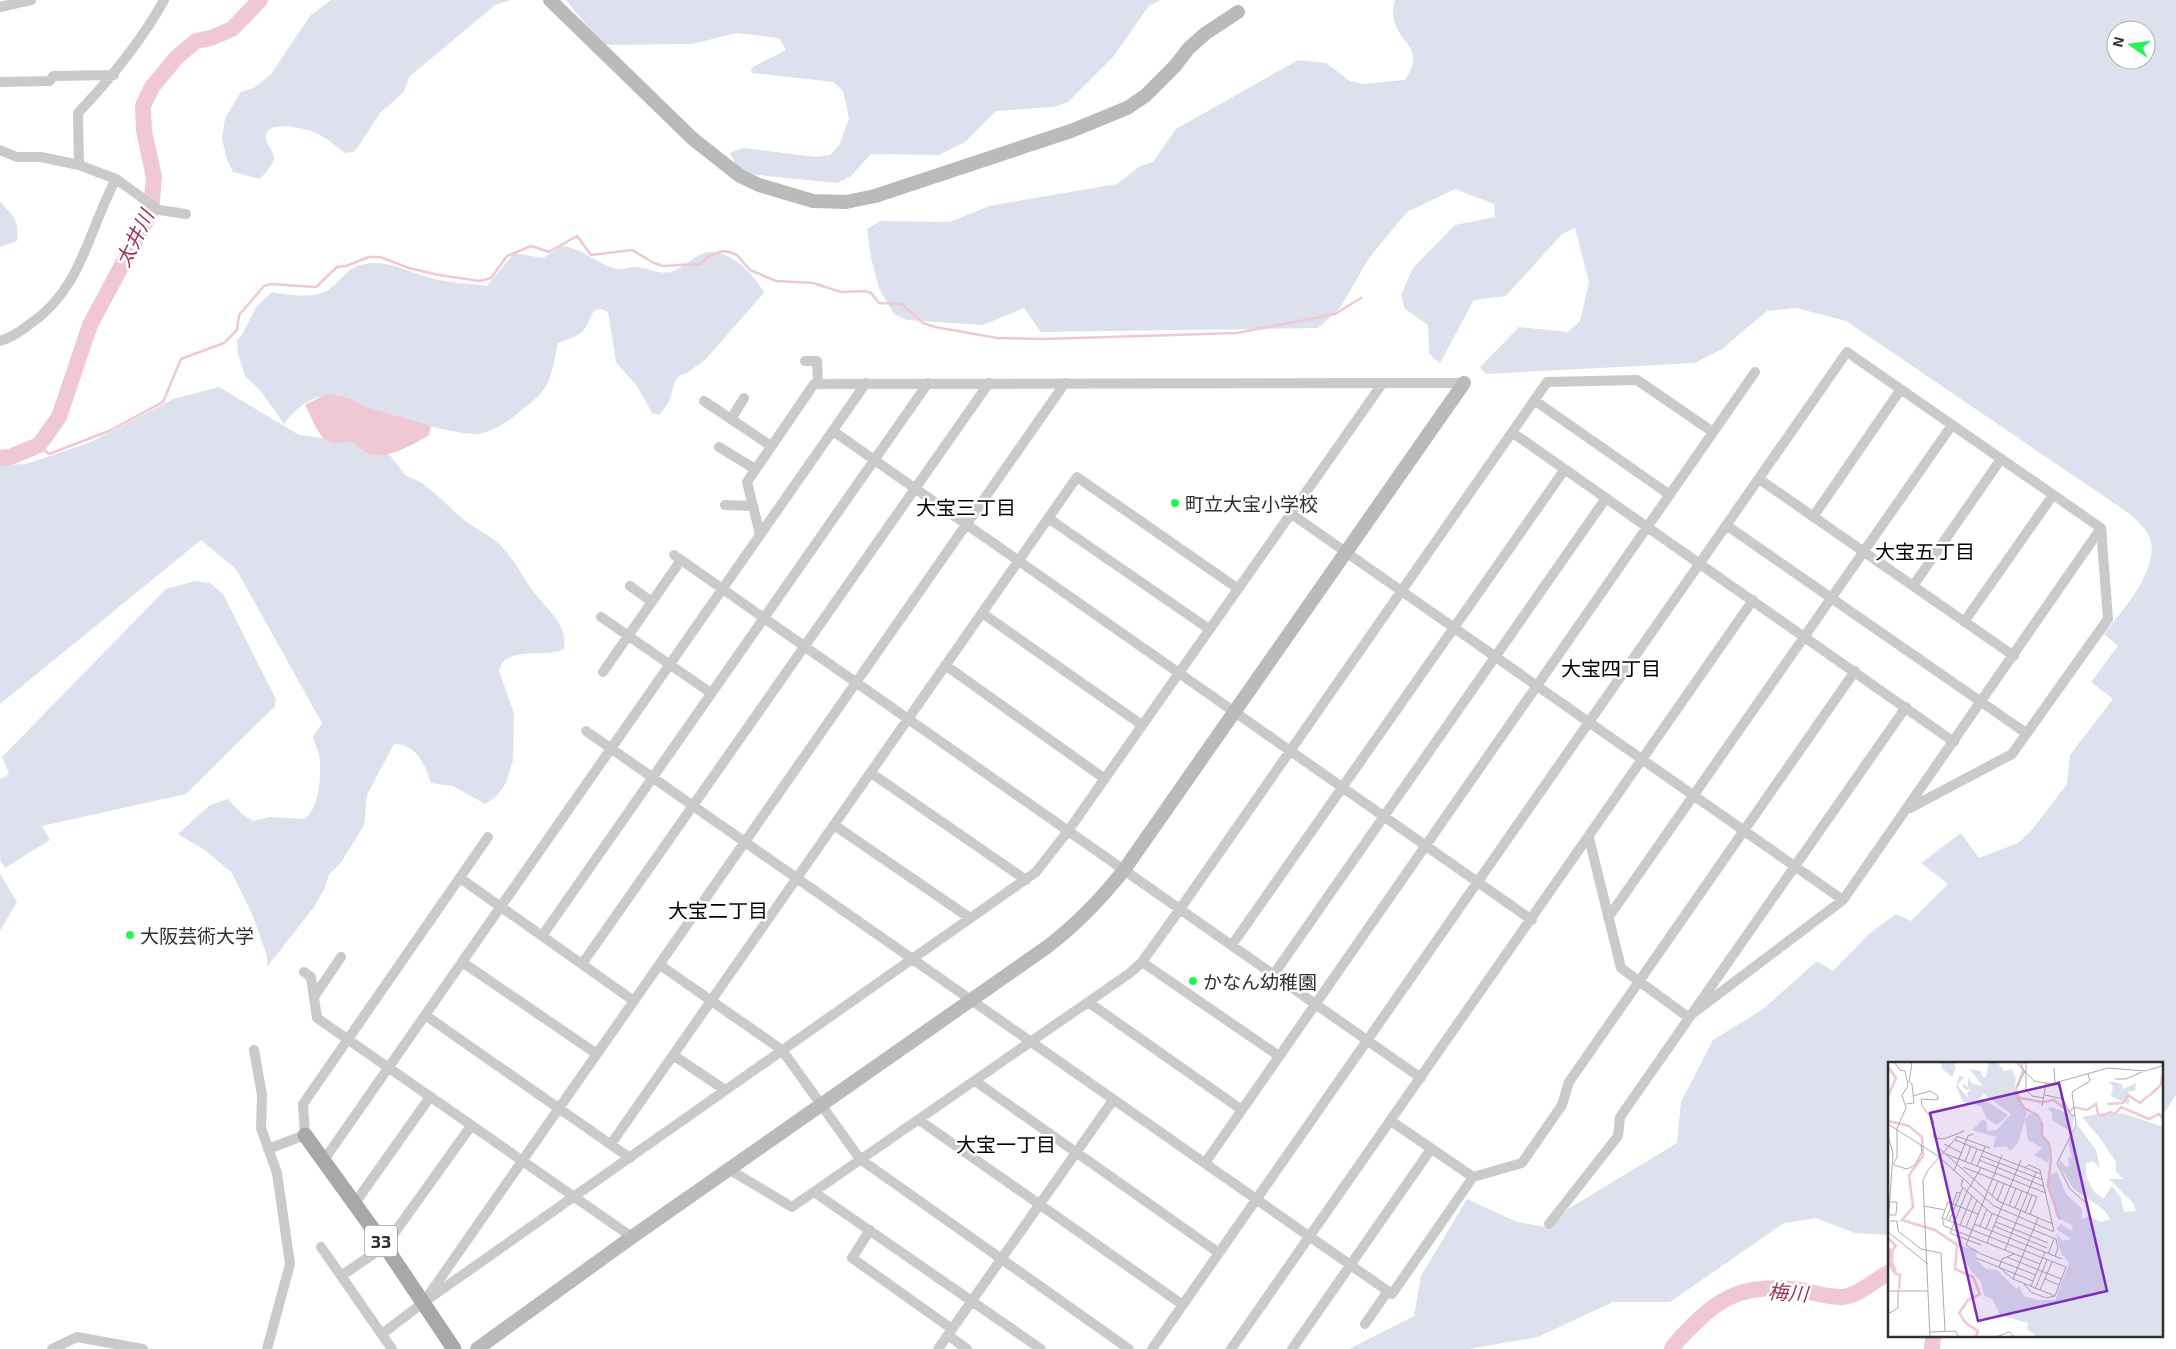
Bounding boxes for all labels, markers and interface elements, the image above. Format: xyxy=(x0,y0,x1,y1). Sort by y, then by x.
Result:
north arrow xyxy=(2106,20,2156,70)
text: N xyxy=(2108,35,2127,49)
water label: 太井川 xyxy=(110,204,159,270)
place label: 町立大宝小学校 xyxy=(1185,492,1318,515)
district label: 大宝三丁目 xyxy=(916,495,1016,519)
marker: 町立大宝小学校 xyxy=(1169,497,1181,509)
district label: 大宝五丁目 xyxy=(1875,539,1975,563)
district label: 大宝四丁目 xyxy=(1561,656,1661,680)
district label: 大宝二丁目 xyxy=(668,898,768,922)
place label: 大阪芸術大学 xyxy=(140,924,254,947)
marker: 大阪芸術大学 xyxy=(124,929,136,941)
place label: かなん幼稚園 xyxy=(1203,970,1317,993)
marker: かなん幼稚園 xyxy=(1187,975,1199,987)
inset map xyxy=(1888,1062,2164,1336)
district label: 大宝一丁目 xyxy=(956,1132,1056,1156)
road number: 33 xyxy=(365,1226,397,1256)
water label: 梅川 xyxy=(1767,1279,1811,1306)

